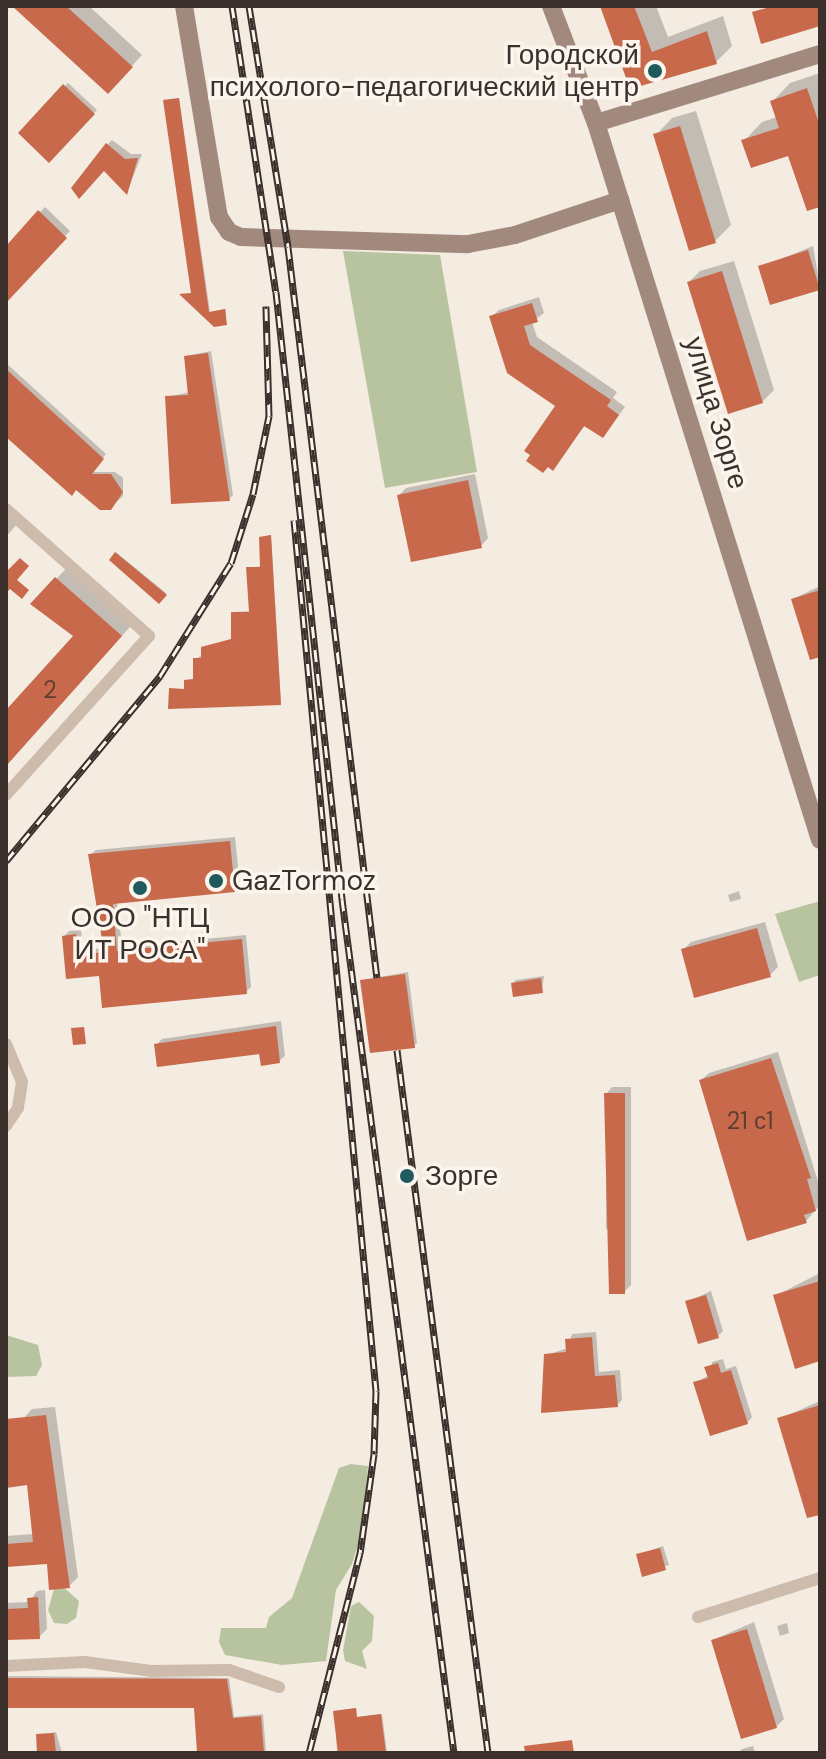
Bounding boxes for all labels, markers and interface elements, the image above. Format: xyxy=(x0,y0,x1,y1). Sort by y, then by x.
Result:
place label: Городской психолого-педагогический центр xyxy=(210,38,639,104)
marker: Городской психолого-педагогический центр xyxy=(646,62,664,80)
street label: улица Зорге xyxy=(677,333,755,493)
house number: 2 xyxy=(43,676,57,704)
place label: GazTormoz xyxy=(232,864,376,898)
marker: GazTormoz xyxy=(207,872,225,890)
marker: ООО "НТЦ ИТ РОСА" xyxy=(131,879,149,897)
place label: ООО "НТЦ ИТ РОСА" xyxy=(71,901,209,967)
house number: 21 с1 xyxy=(726,1107,774,1135)
place label: Зорге xyxy=(425,1159,498,1193)
marker: Зорге xyxy=(396,1165,418,1187)

